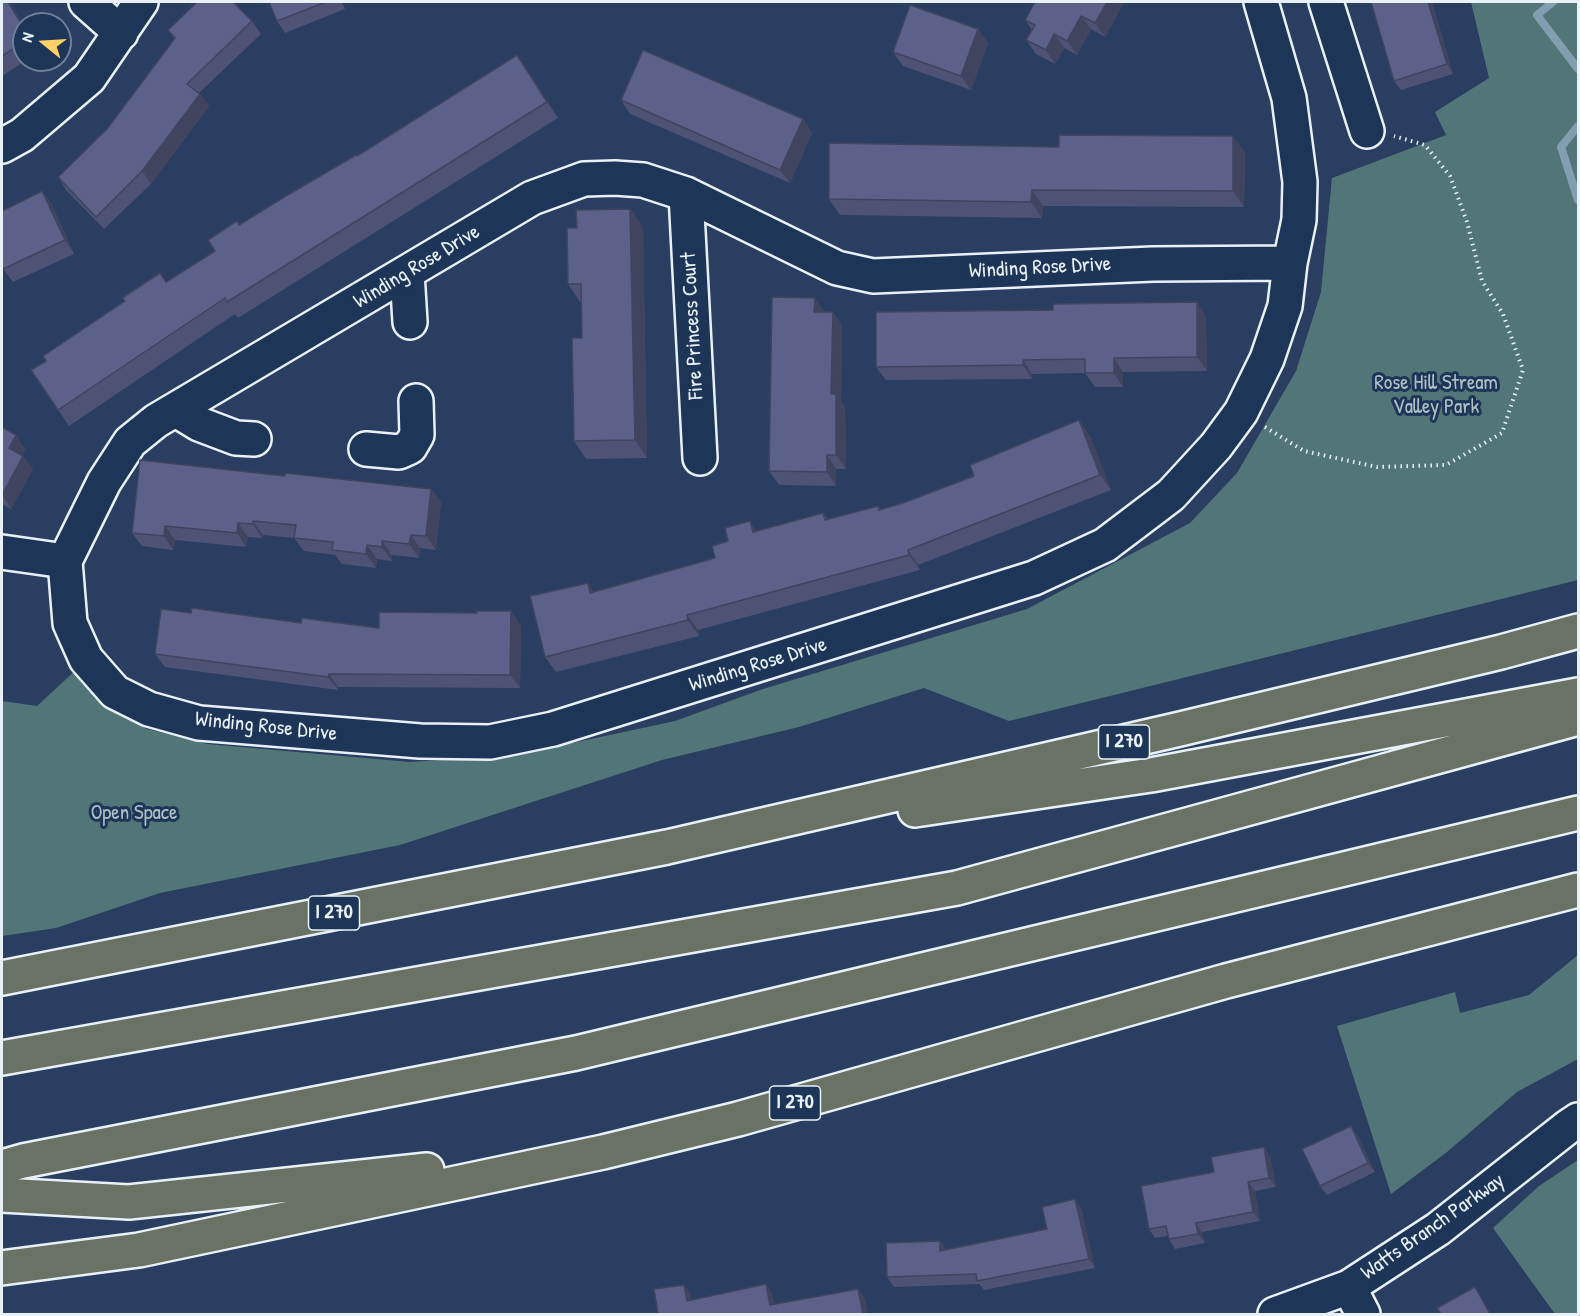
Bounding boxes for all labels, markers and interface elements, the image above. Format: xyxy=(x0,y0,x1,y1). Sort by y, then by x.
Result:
north arrow xyxy=(12,12,72,72)
text: N xyxy=(15,30,39,45)
street label: Winding Rose Drive xyxy=(349,220,485,314)
street label: Fire Princess Court xyxy=(677,252,709,400)
street label: Winding Rose Drive xyxy=(968,252,1112,284)
park label: Rose Hill Stream Valley Park xyxy=(1374,370,1498,420)
street label: Winding Rose Drive xyxy=(686,632,830,698)
street label: Winding Rose Drive xyxy=(194,707,338,747)
road number: I 270 xyxy=(1098,725,1150,759)
park label: Open Space xyxy=(91,800,177,826)
road number: I 270 xyxy=(308,896,360,930)
road number: I 270 xyxy=(770,1086,820,1120)
street label: Watts Branch Parkway xyxy=(1357,1168,1509,1286)

